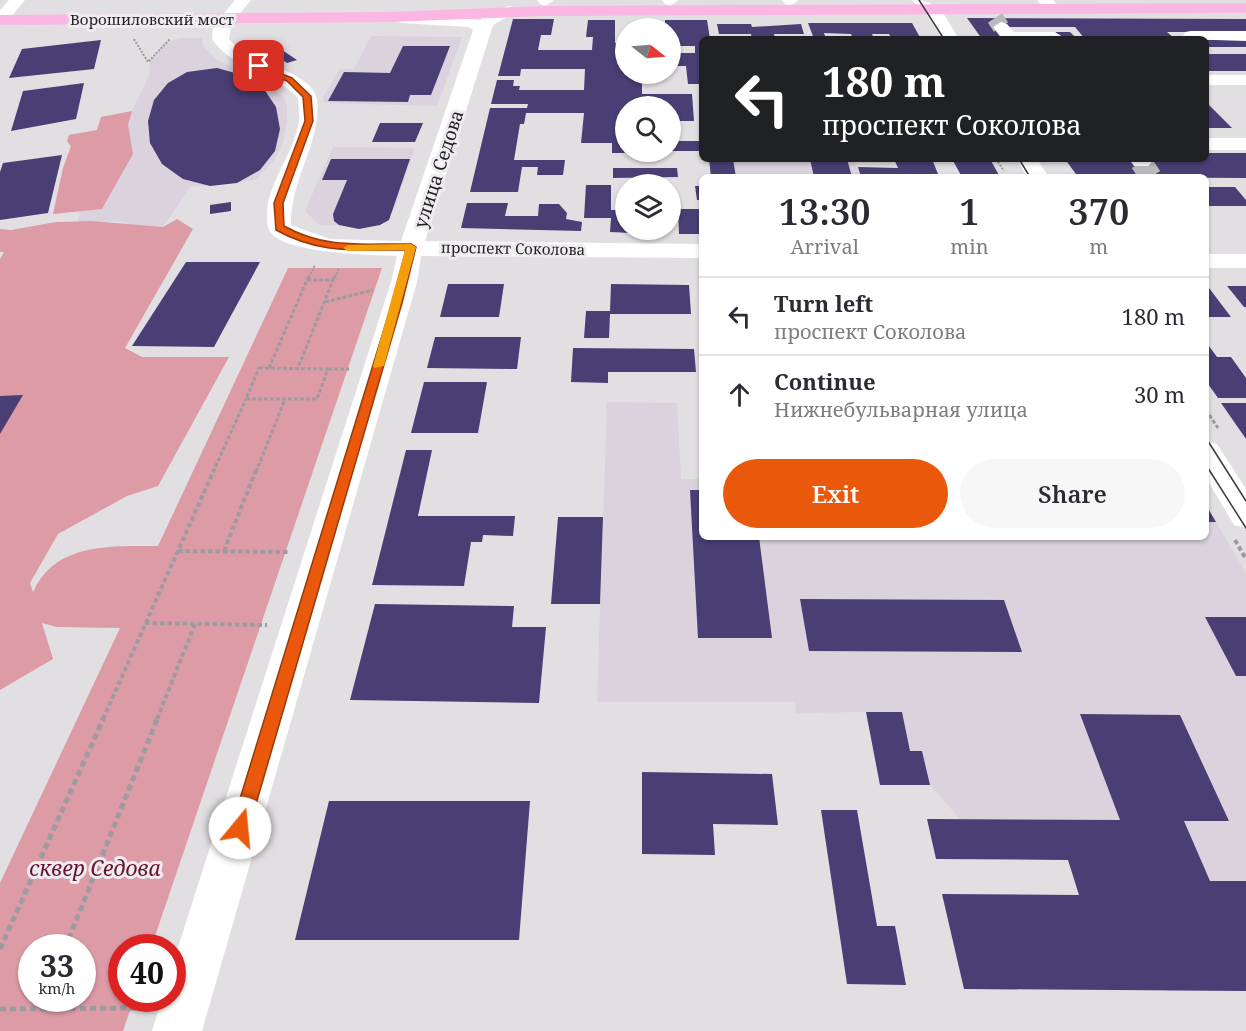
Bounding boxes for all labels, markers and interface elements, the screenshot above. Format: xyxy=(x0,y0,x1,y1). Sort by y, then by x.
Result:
street label: Ворошиловский мост xyxy=(70,9,234,29)
north arrow xyxy=(615,18,681,84)
map controls xyxy=(615,18,681,240)
pin xyxy=(233,40,284,91)
icon: arrive xyxy=(242,49,275,82)
text: 180 m xyxy=(822,52,946,109)
icon: left xyxy=(723,60,801,138)
button: search xyxy=(615,96,681,162)
text: проспект Соколова xyxy=(822,106,1082,143)
street label: улица Седова xyxy=(408,107,468,231)
button: layers xyxy=(615,174,681,240)
text: 13:30 xyxy=(779,187,871,236)
text: 1 xyxy=(959,187,980,236)
text: 370 xyxy=(1068,187,1129,236)
text: Arrival xyxy=(790,233,859,260)
text: min xyxy=(950,233,989,260)
text: m xyxy=(1089,233,1108,260)
street label: проспект Соколова xyxy=(441,237,585,259)
text: Turn left xyxy=(774,288,873,318)
icon: left xyxy=(723,300,756,333)
text: 180 m xyxy=(1122,301,1185,331)
text: проспект Соколова xyxy=(774,318,966,345)
text: Continue xyxy=(774,366,876,396)
icon: ahead xyxy=(723,378,756,411)
text: 30 m xyxy=(1134,379,1185,409)
text: Нижнебульварная улица xyxy=(774,396,1028,423)
button: Exit xyxy=(723,459,948,528)
button: Share xyxy=(960,459,1185,528)
position arrow xyxy=(208,796,272,860)
park label: сквер Седова xyxy=(29,854,161,882)
speed limit sign: 40 xyxy=(108,934,186,1012)
text: 33 xyxy=(40,945,74,986)
text: km/h xyxy=(39,978,75,998)

